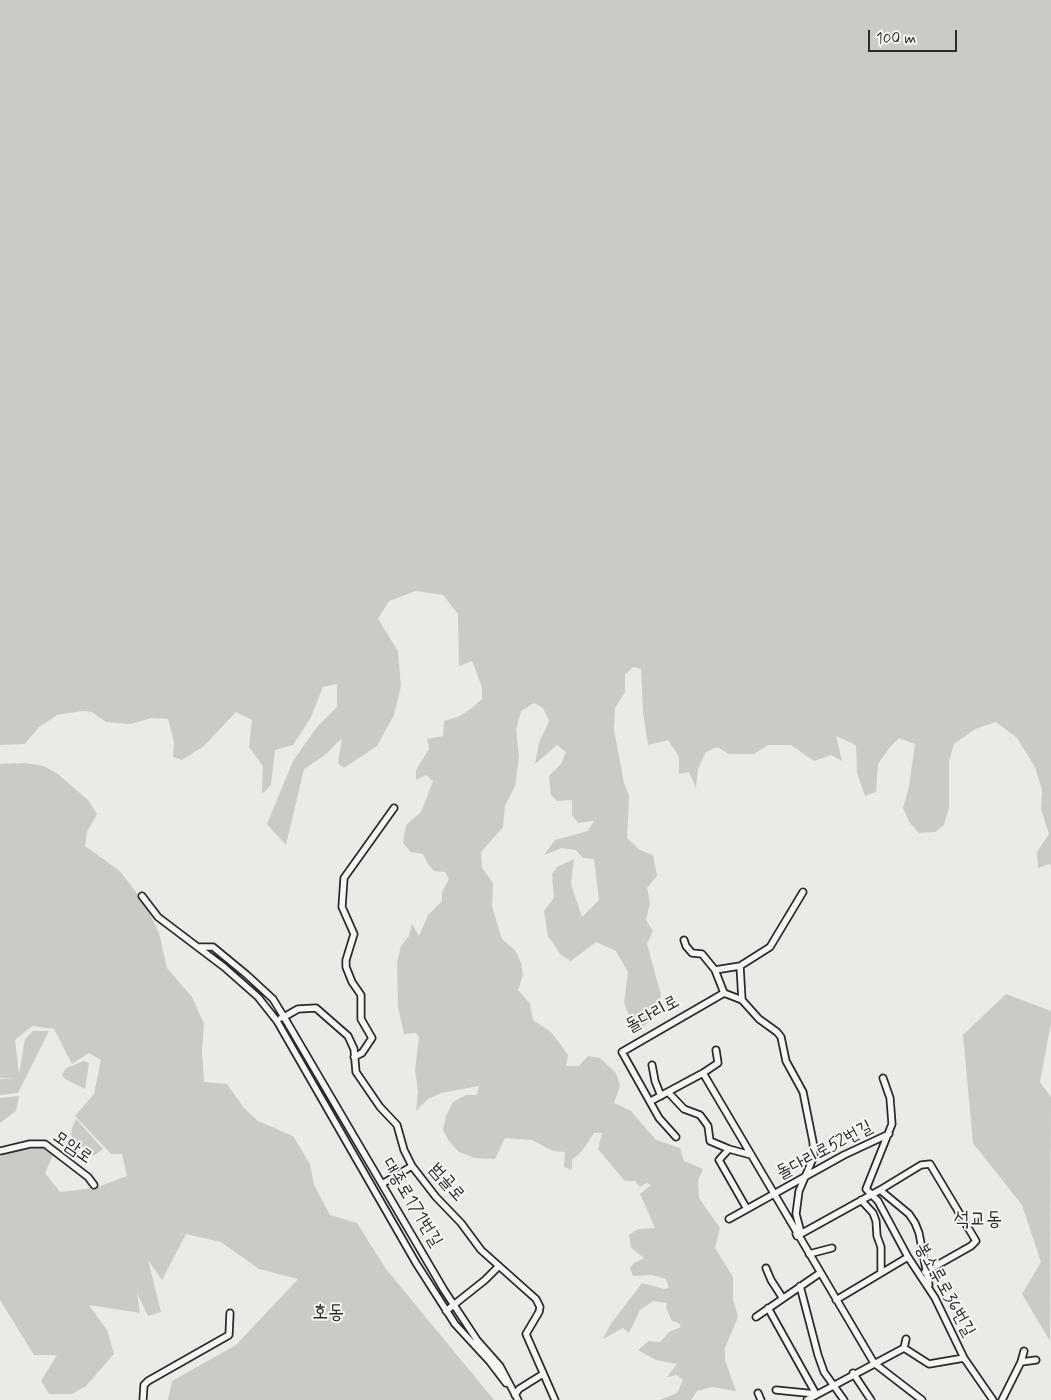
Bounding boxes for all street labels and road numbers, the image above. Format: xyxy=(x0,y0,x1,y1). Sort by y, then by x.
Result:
street label: 돌다리로 xyxy=(622,992,684,1038)
street label: 돌다리로52번길 xyxy=(774,1117,876,1185)
street label: 모암로 xyxy=(48,1127,96,1169)
street label: 대종로171번길 xyxy=(376,1155,446,1251)
street label: 범골로 xyxy=(424,1160,468,1206)
street label: 봉소루로36번길 xyxy=(909,1239,979,1341)

